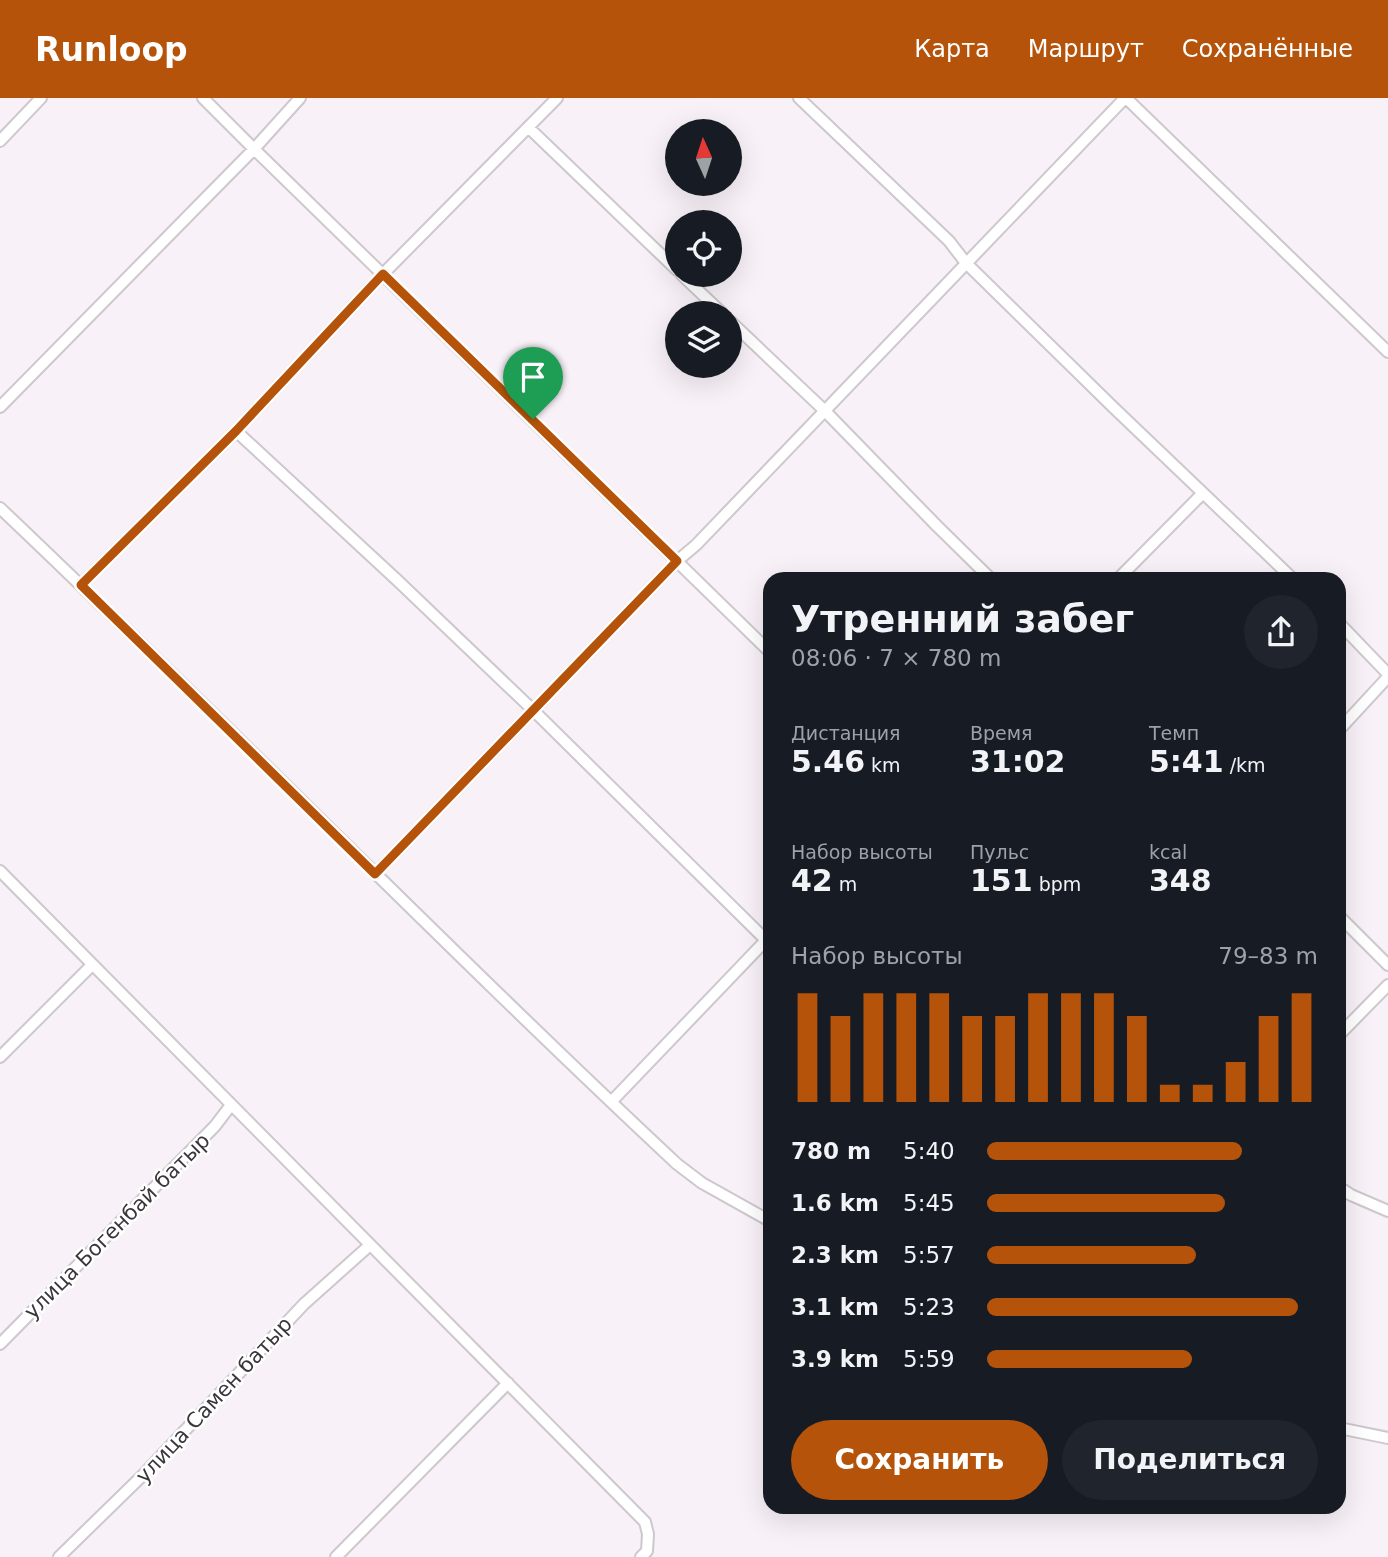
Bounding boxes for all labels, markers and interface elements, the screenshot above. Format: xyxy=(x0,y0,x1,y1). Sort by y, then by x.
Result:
text: Runloop xyxy=(35,30,188,69)
text: Карта xyxy=(914,35,990,63)
text: Маршрут xyxy=(1028,35,1144,63)
text: Сохранённые xyxy=(1182,35,1353,63)
north arrow xyxy=(665,119,742,196)
map controls xyxy=(665,119,742,378)
button: locate xyxy=(665,210,742,287)
button: layers xyxy=(665,301,742,378)
pin xyxy=(503,347,563,419)
icon: arrive xyxy=(514,358,552,396)
button: share xyxy=(1244,595,1318,669)
text: Утренний забег xyxy=(791,597,1134,641)
text: 08:06 · 7 × 780 m xyxy=(791,645,1001,671)
text: Дистанция xyxy=(791,722,900,744)
text: Время xyxy=(970,722,1033,744)
text: Темп xyxy=(1149,722,1199,744)
text: 5.46 xyxy=(791,744,865,779)
text: 31:02 xyxy=(970,744,1066,779)
text: 5:41 xyxy=(1149,744,1224,779)
text: km xyxy=(865,754,901,776)
text: /km xyxy=(1224,754,1266,776)
text: Набор высоты xyxy=(791,841,933,863)
text: Пульс xyxy=(970,841,1029,863)
text: kcal xyxy=(1149,841,1187,863)
text: 42 xyxy=(791,863,833,898)
text: 151 xyxy=(970,863,1033,898)
text: 348 xyxy=(1149,863,1212,898)
text: m xyxy=(833,873,857,895)
text: bpm xyxy=(1033,873,1081,895)
text: Набор высоты xyxy=(791,943,963,969)
text: 79–83 m xyxy=(1218,943,1318,969)
street label: улица Богенбай батыр xyxy=(19,1128,215,1324)
text: 780 m xyxy=(791,1138,871,1164)
text: 5:40 xyxy=(903,1138,955,1164)
text: 1.6 km xyxy=(791,1190,879,1216)
text: 5:45 xyxy=(903,1190,955,1216)
text: 2.3 km xyxy=(791,1242,879,1268)
text: 5:57 xyxy=(903,1242,955,1268)
text: 3.1 km xyxy=(791,1294,879,1320)
text: 5:23 xyxy=(903,1294,955,1320)
street label: улица Самен батыр xyxy=(131,1312,297,1488)
text: 3.9 km xyxy=(791,1346,879,1372)
text: 5:59 xyxy=(903,1346,955,1372)
button: Сохранить xyxy=(791,1420,1048,1500)
button: Поделиться xyxy=(1062,1420,1318,1500)

